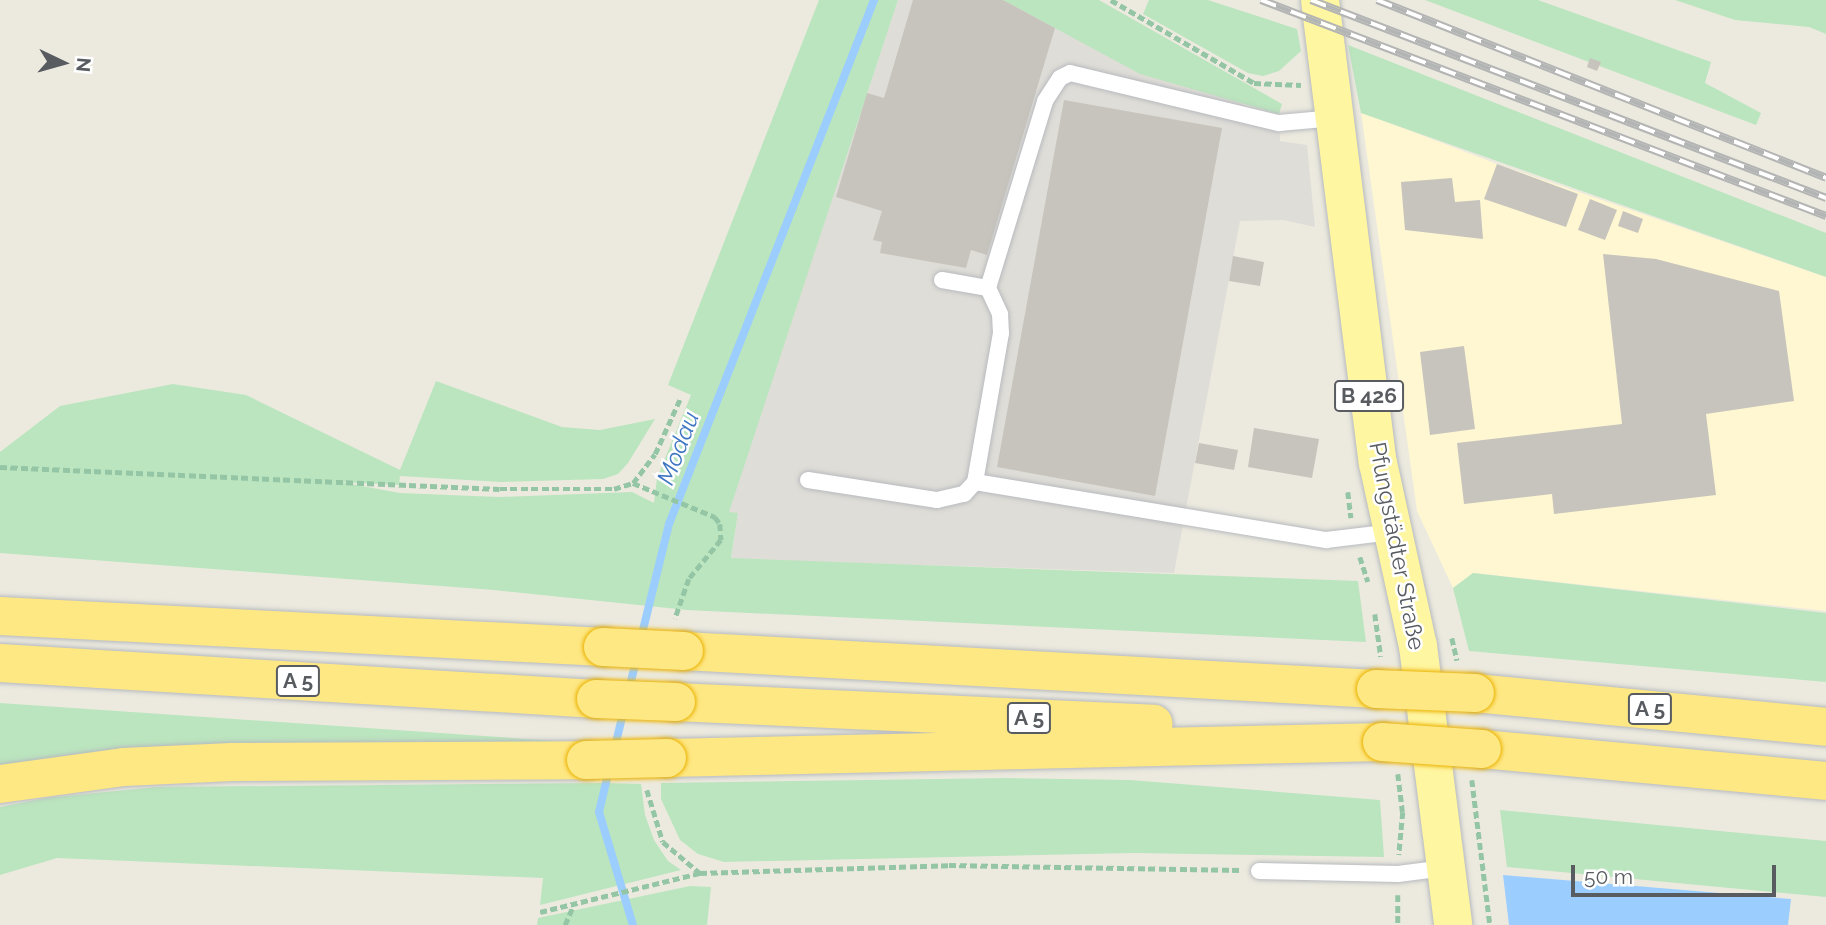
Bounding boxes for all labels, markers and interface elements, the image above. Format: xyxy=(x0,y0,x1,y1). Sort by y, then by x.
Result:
north arrow xyxy=(28,28,98,98)
text: N xyxy=(72,57,96,73)
road number: B 426 xyxy=(1334,378,1404,414)
water label: Modau xyxy=(651,407,705,489)
street label: Pfungstädter Straße xyxy=(1363,439,1431,653)
road number: A 5 xyxy=(275,664,321,698)
road number: A 5 xyxy=(1627,692,1673,726)
road number: A 5 xyxy=(1006,700,1052,736)
scale bar xyxy=(1574,852,1779,896)
text: 50 m xyxy=(1584,864,1633,889)

